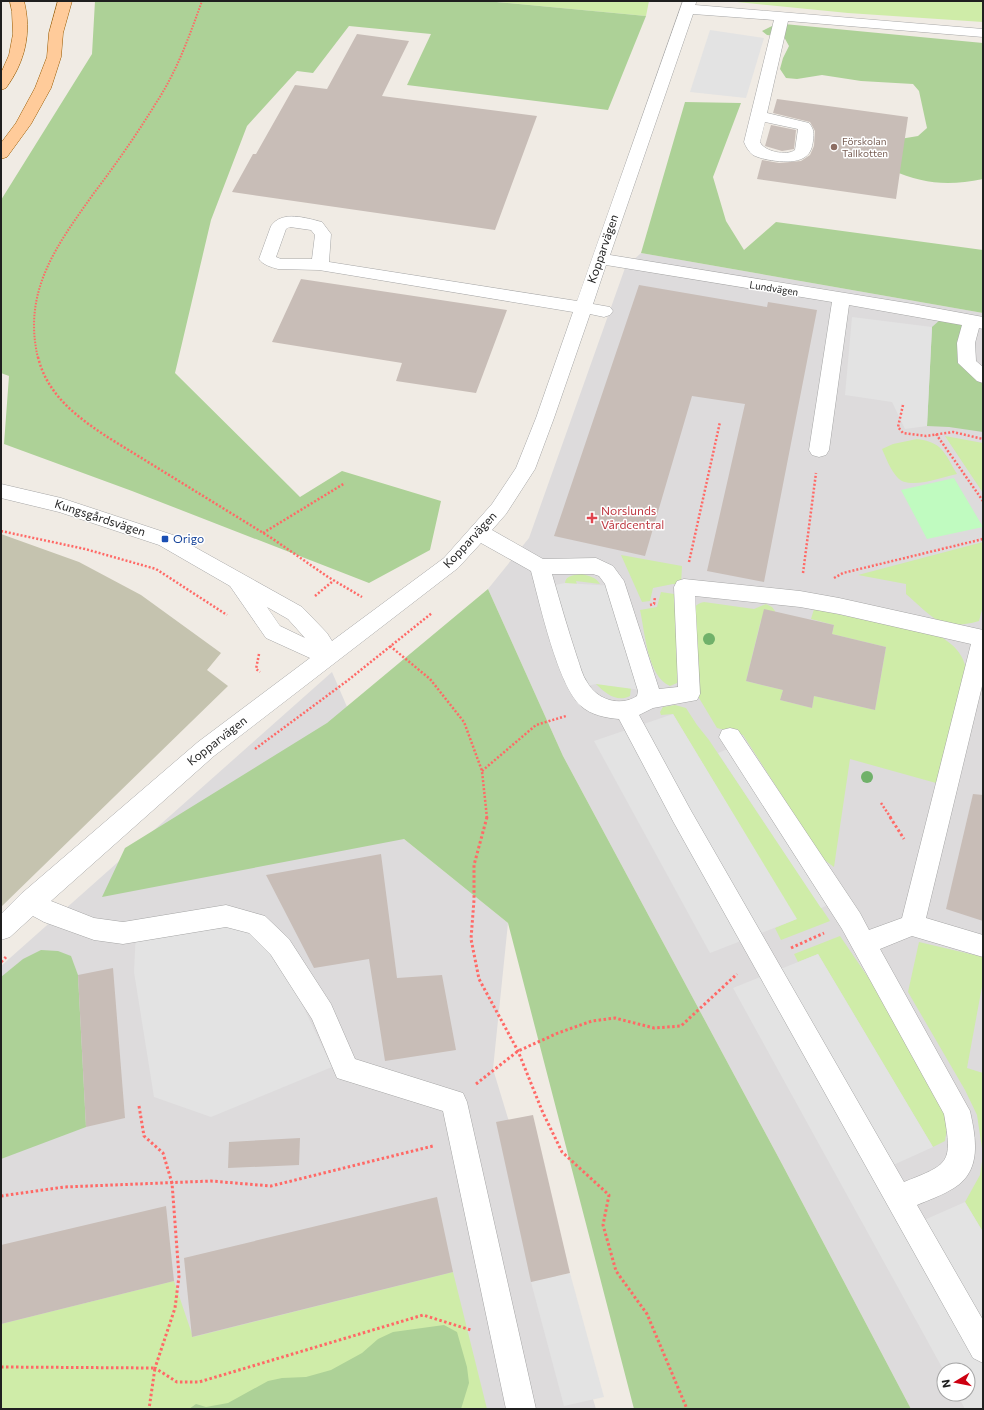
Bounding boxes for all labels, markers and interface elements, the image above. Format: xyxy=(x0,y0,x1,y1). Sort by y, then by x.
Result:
place label: Förskolan Tallkotten xyxy=(842,135,888,159)
marker: Förskolan Tallkotten xyxy=(829,142,839,152)
street label: Kopparvägen xyxy=(584,212,620,285)
street label: Lundvägen xyxy=(749,278,799,298)
street label: Kungsgårdsvägen xyxy=(53,496,148,538)
place label: Norslunds Vårdcentral xyxy=(601,503,664,531)
street label: Kopparvägen xyxy=(440,508,499,570)
marker: Norslunds Vårdcentral xyxy=(586,512,598,524)
place label: Origo xyxy=(173,531,204,545)
marker: Origo xyxy=(160,534,170,544)
street label: Kopparvägen xyxy=(184,713,249,768)
north arrow xyxy=(936,1362,976,1402)
text: N xyxy=(939,1379,953,1389)

